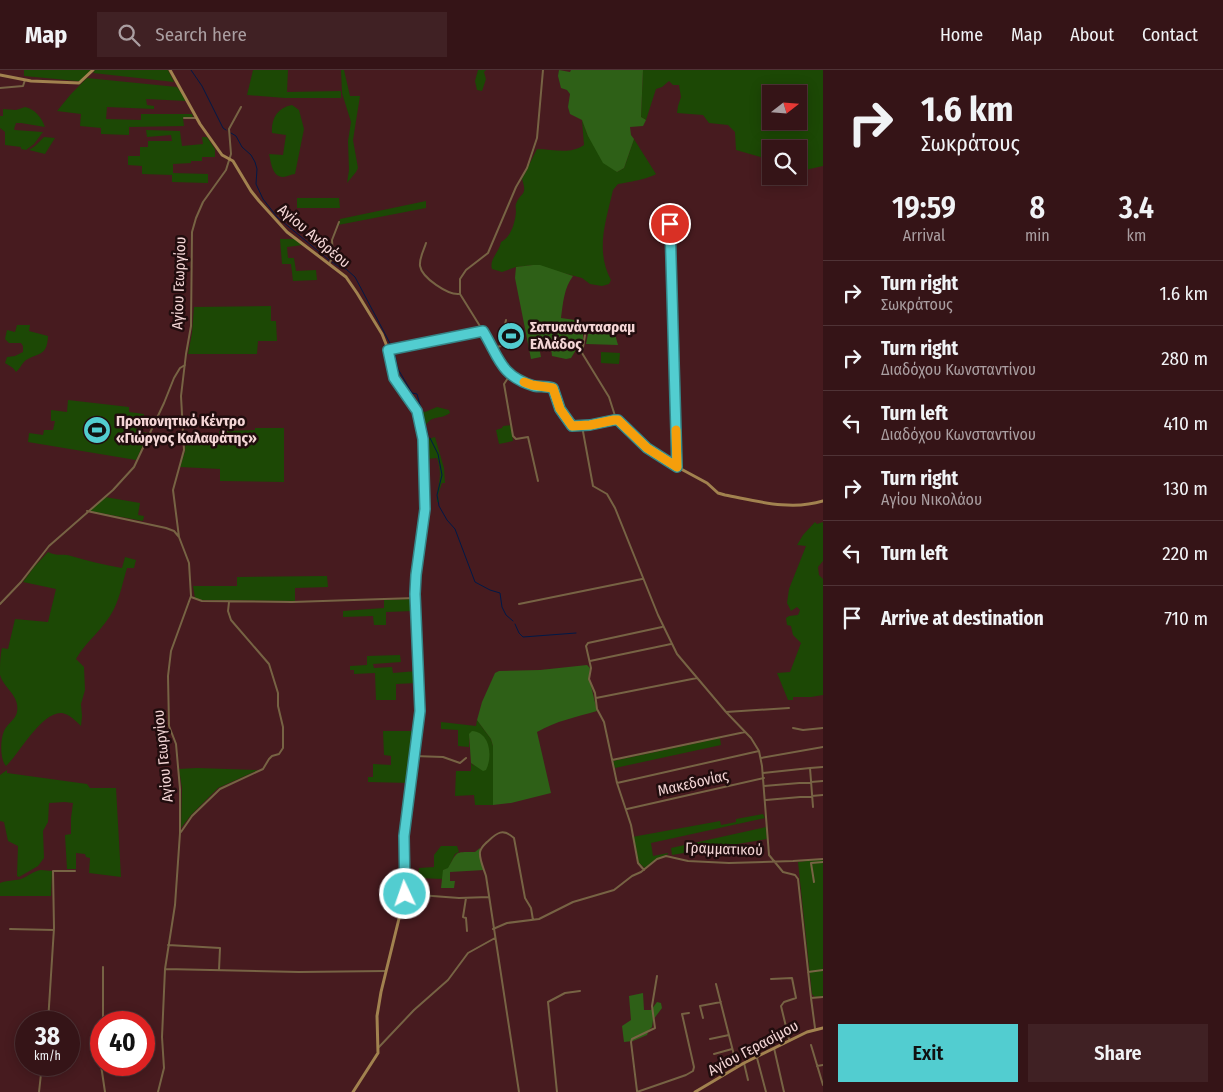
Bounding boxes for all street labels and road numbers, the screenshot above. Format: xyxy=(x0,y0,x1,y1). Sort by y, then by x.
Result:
street label: Αγίου Ανδρέου xyxy=(274,200,354,272)
street label: Αγίου Γεωργίου xyxy=(168,236,190,330)
street label: Αγίου Γεωργίου xyxy=(149,709,177,803)
street label: Μακεδονίας xyxy=(656,766,731,800)
street label: Γραμματικού xyxy=(685,839,763,859)
street label: Αγίου Γερασίμου xyxy=(705,1017,801,1079)

